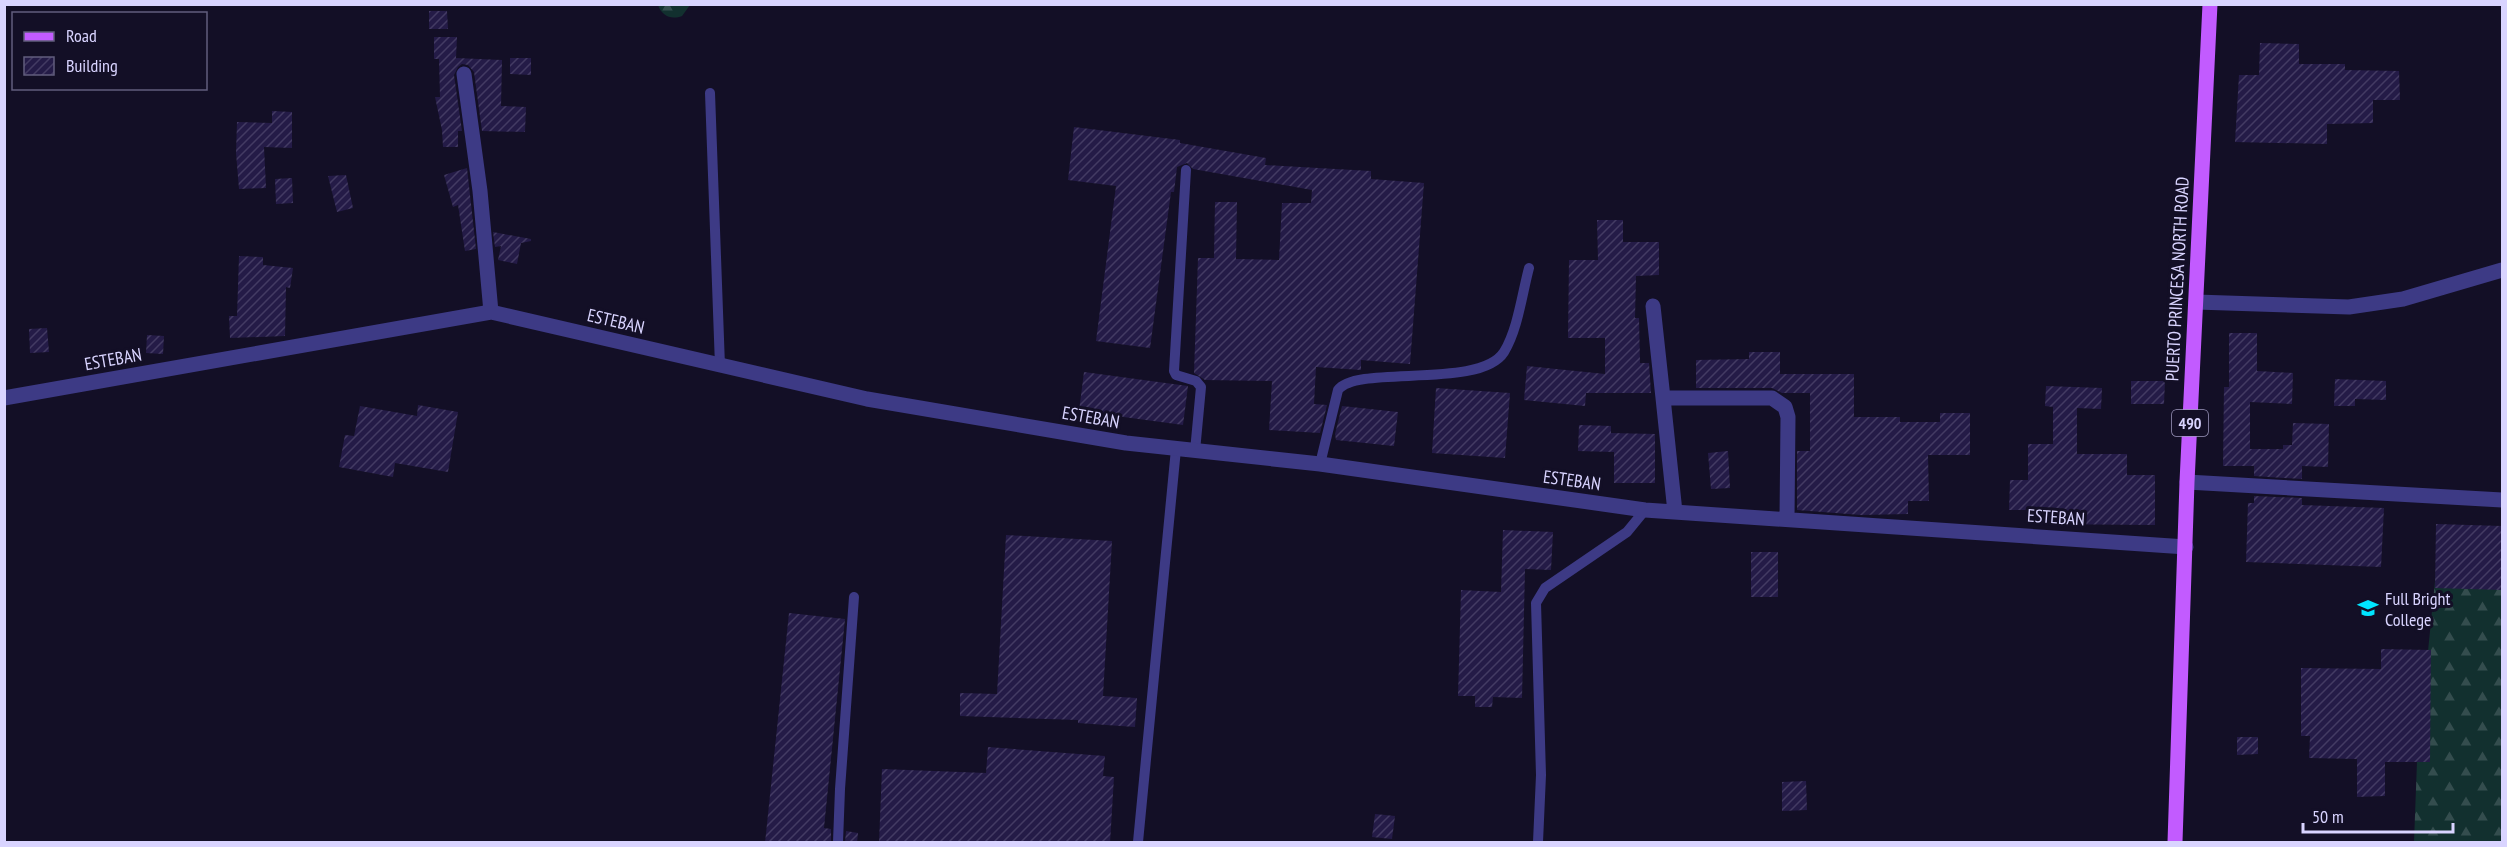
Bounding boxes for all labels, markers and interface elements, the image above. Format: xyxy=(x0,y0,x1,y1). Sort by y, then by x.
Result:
legend xyxy=(12,12,207,90)
text: Road xyxy=(66,24,97,47)
text: Building xyxy=(66,54,118,77)
street label: PUERTO PRINCESA NORTH ROAD xyxy=(2160,176,2194,382)
street label: ESTEBAN xyxy=(585,303,647,339)
street label: ESTEBAN xyxy=(83,343,143,375)
street label: ESTEBAN xyxy=(1061,401,1121,433)
road number: 490 xyxy=(2172,410,2208,436)
street label: ESTEBAN xyxy=(1542,465,1602,495)
street label: ESTEBAN xyxy=(2026,504,2086,530)
place label: Full Bright College xyxy=(2385,587,2450,631)
school or university icon: Full Bright College xyxy=(2356,596,2380,620)
scale bar xyxy=(2303,796,2453,834)
text: 50 m xyxy=(2312,805,2344,828)

